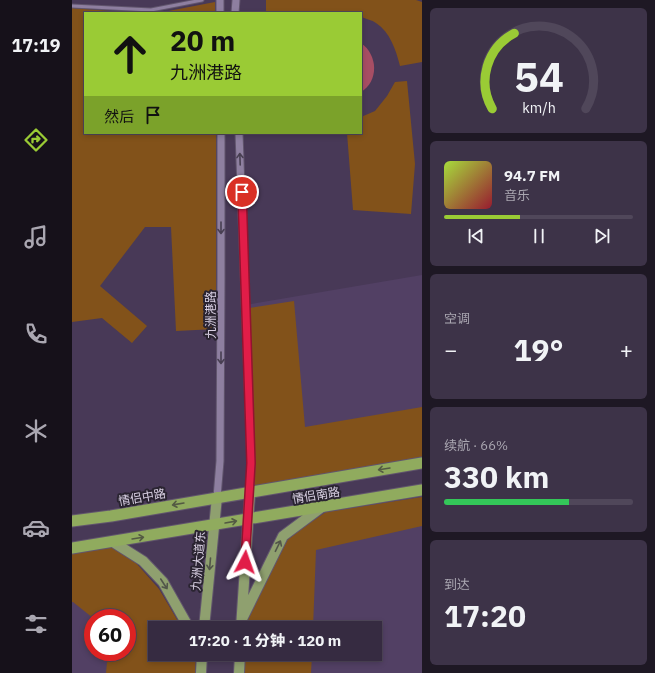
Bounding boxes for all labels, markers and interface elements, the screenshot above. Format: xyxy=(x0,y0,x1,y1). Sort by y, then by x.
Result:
text: 20 m xyxy=(170,22,235,59)
icon: ahead xyxy=(104,28,156,80)
text: 17:19 xyxy=(11,34,61,57)
text: 54 xyxy=(514,48,563,102)
text: 九洲港路 xyxy=(170,61,242,84)
text: km/h xyxy=(522,97,555,116)
icon: arrive xyxy=(142,104,164,126)
text: 然后 xyxy=(104,107,134,126)
icon: directions xyxy=(22,126,50,154)
one-way arrow xyxy=(237,153,244,166)
text: 94.7 FM xyxy=(504,166,560,185)
pin xyxy=(225,175,259,209)
icon: arrive xyxy=(231,181,253,203)
text: 音乐 xyxy=(504,187,530,204)
one-way arrow xyxy=(217,221,225,234)
icon: music xyxy=(22,223,50,251)
icon: previous xyxy=(465,225,487,247)
icon: pause xyxy=(528,225,550,247)
icon: next xyxy=(591,225,613,247)
street label: 九洲港路 xyxy=(203,291,218,339)
text: 空调 xyxy=(444,310,470,327)
icon: phone xyxy=(22,320,50,348)
text: 19° xyxy=(513,330,564,369)
text: − xyxy=(444,335,457,364)
text: + xyxy=(620,335,633,364)
one-way arrow xyxy=(217,351,225,364)
icon: climate xyxy=(22,417,50,445)
text: 续航 · 66% xyxy=(444,437,508,454)
text: 330 km xyxy=(444,457,549,496)
one-way arrow xyxy=(377,465,390,473)
street label: 情侣南路 xyxy=(291,484,341,506)
street label: 情侣中路 xyxy=(117,485,167,509)
one-way arrow xyxy=(172,500,185,508)
icon: car xyxy=(22,514,50,542)
one-way arrow xyxy=(224,518,237,526)
street label: 九洲大道东 xyxy=(188,530,208,592)
one-way arrow xyxy=(131,533,144,541)
position arrow xyxy=(224,541,266,583)
one-way arrow xyxy=(275,541,282,553)
one-way arrow xyxy=(207,557,214,570)
text: 到达 xyxy=(444,576,470,593)
one-way arrow xyxy=(160,579,168,590)
text: 17:20 xyxy=(444,596,526,635)
speed limit sign: 60 xyxy=(84,609,136,661)
icon: filters xyxy=(22,610,50,638)
text: 17:20 · 1 分钟 · 120 m xyxy=(189,631,341,650)

